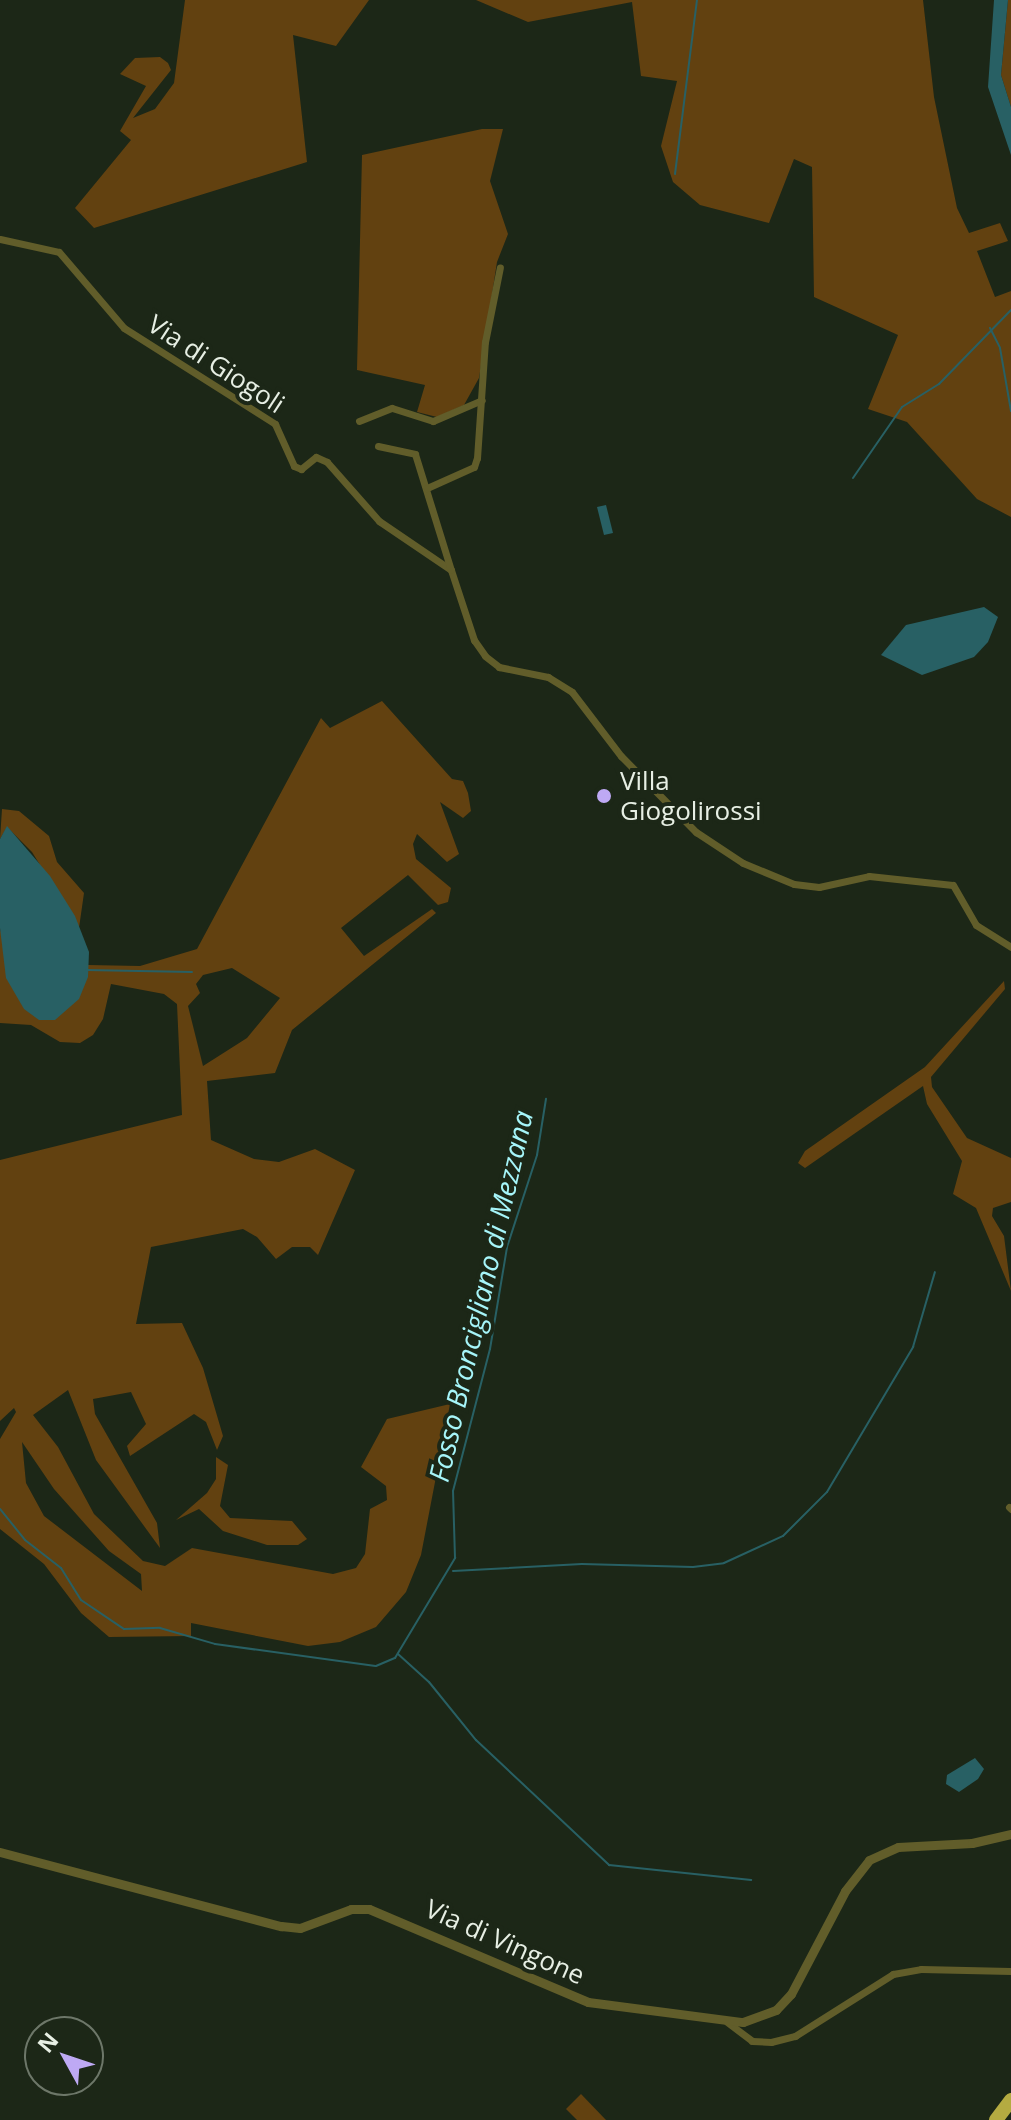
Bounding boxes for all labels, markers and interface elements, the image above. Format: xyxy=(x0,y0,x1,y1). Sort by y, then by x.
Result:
street label: Via di Giogoli xyxy=(142,308,290,420)
place label: Villa Giogolirossi xyxy=(620,765,762,826)
marker: Villa Giogolirossi xyxy=(595,787,613,805)
water label: Fosso Broncigliano di Mezzana xyxy=(421,1107,539,1485)
street label: Via di Vingone xyxy=(421,1893,589,1991)
north arrow xyxy=(24,2016,104,2096)
text: N xyxy=(30,2025,64,2058)

